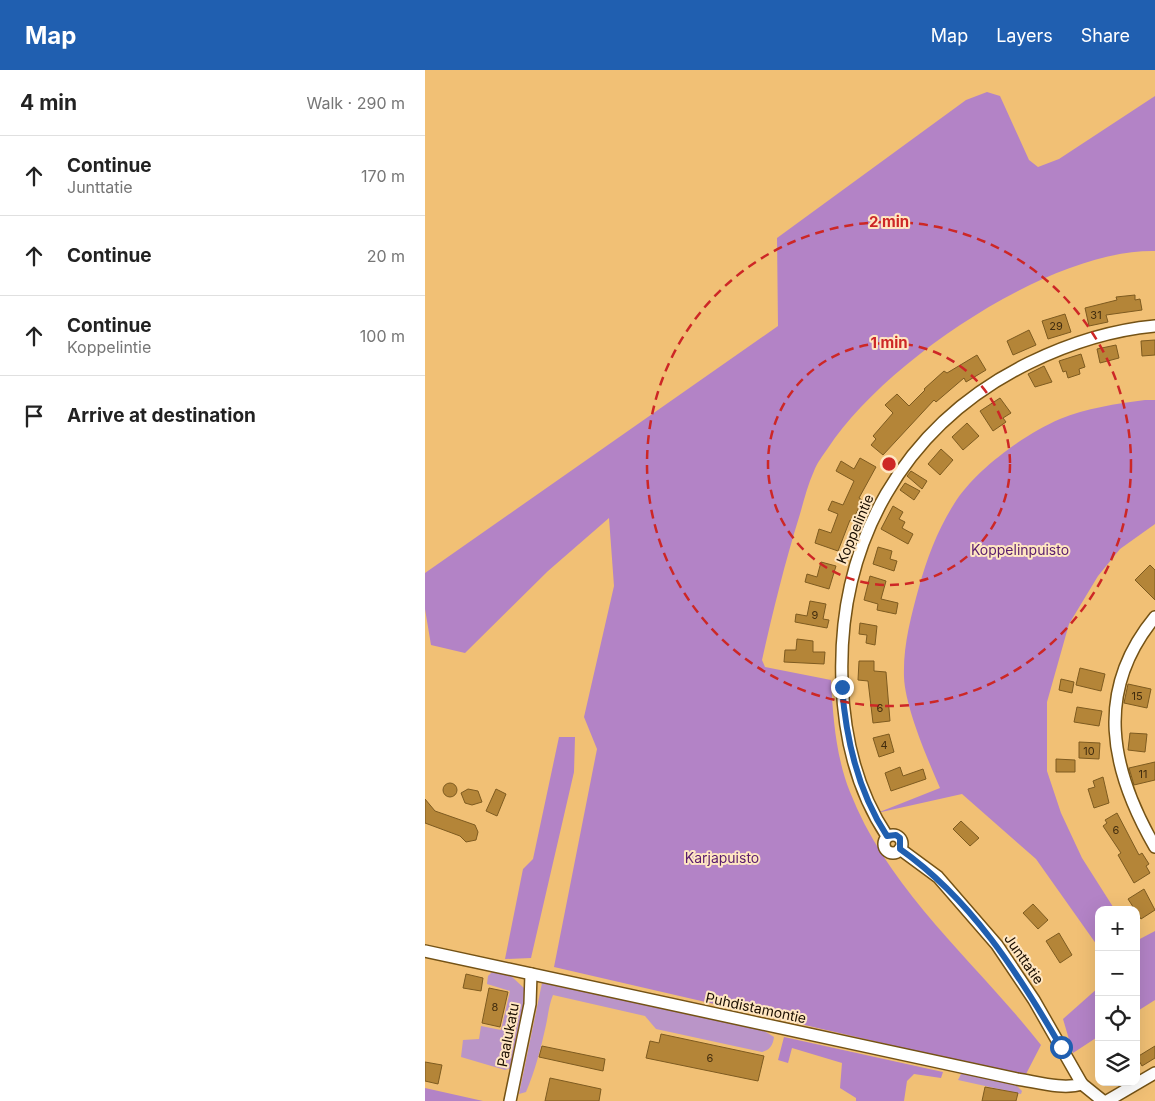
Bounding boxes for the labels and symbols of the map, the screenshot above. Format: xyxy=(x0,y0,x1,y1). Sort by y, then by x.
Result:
text: 2 min xyxy=(869,212,909,231)
house number: 31 xyxy=(1090,308,1102,322)
house number: 29 xyxy=(1049,319,1063,333)
text: 1 min xyxy=(870,333,908,352)
centre of rings xyxy=(880,455,898,473)
street label: Koppelintie xyxy=(832,492,877,566)
park label: Koppelinpuisto xyxy=(971,541,1069,558)
house number: 9 xyxy=(812,608,819,622)
route end xyxy=(831,676,854,699)
house number: 15 xyxy=(1131,689,1143,703)
house number: 6 xyxy=(877,701,884,715)
house number: 4 xyxy=(880,738,888,752)
house number: 10 xyxy=(1083,744,1095,758)
house number: 11 xyxy=(1139,767,1147,781)
house number: 6 xyxy=(1113,823,1120,837)
park label: Karjapuisto xyxy=(685,849,759,866)
street label: Junttatie xyxy=(1001,930,1048,987)
street label: Puhdistamontie xyxy=(704,989,808,1026)
house number: 8 xyxy=(492,1000,499,1014)
street label: Paalukatu xyxy=(493,1002,522,1068)
route start xyxy=(1050,1036,1073,1059)
house number: 6 xyxy=(707,1051,714,1065)

